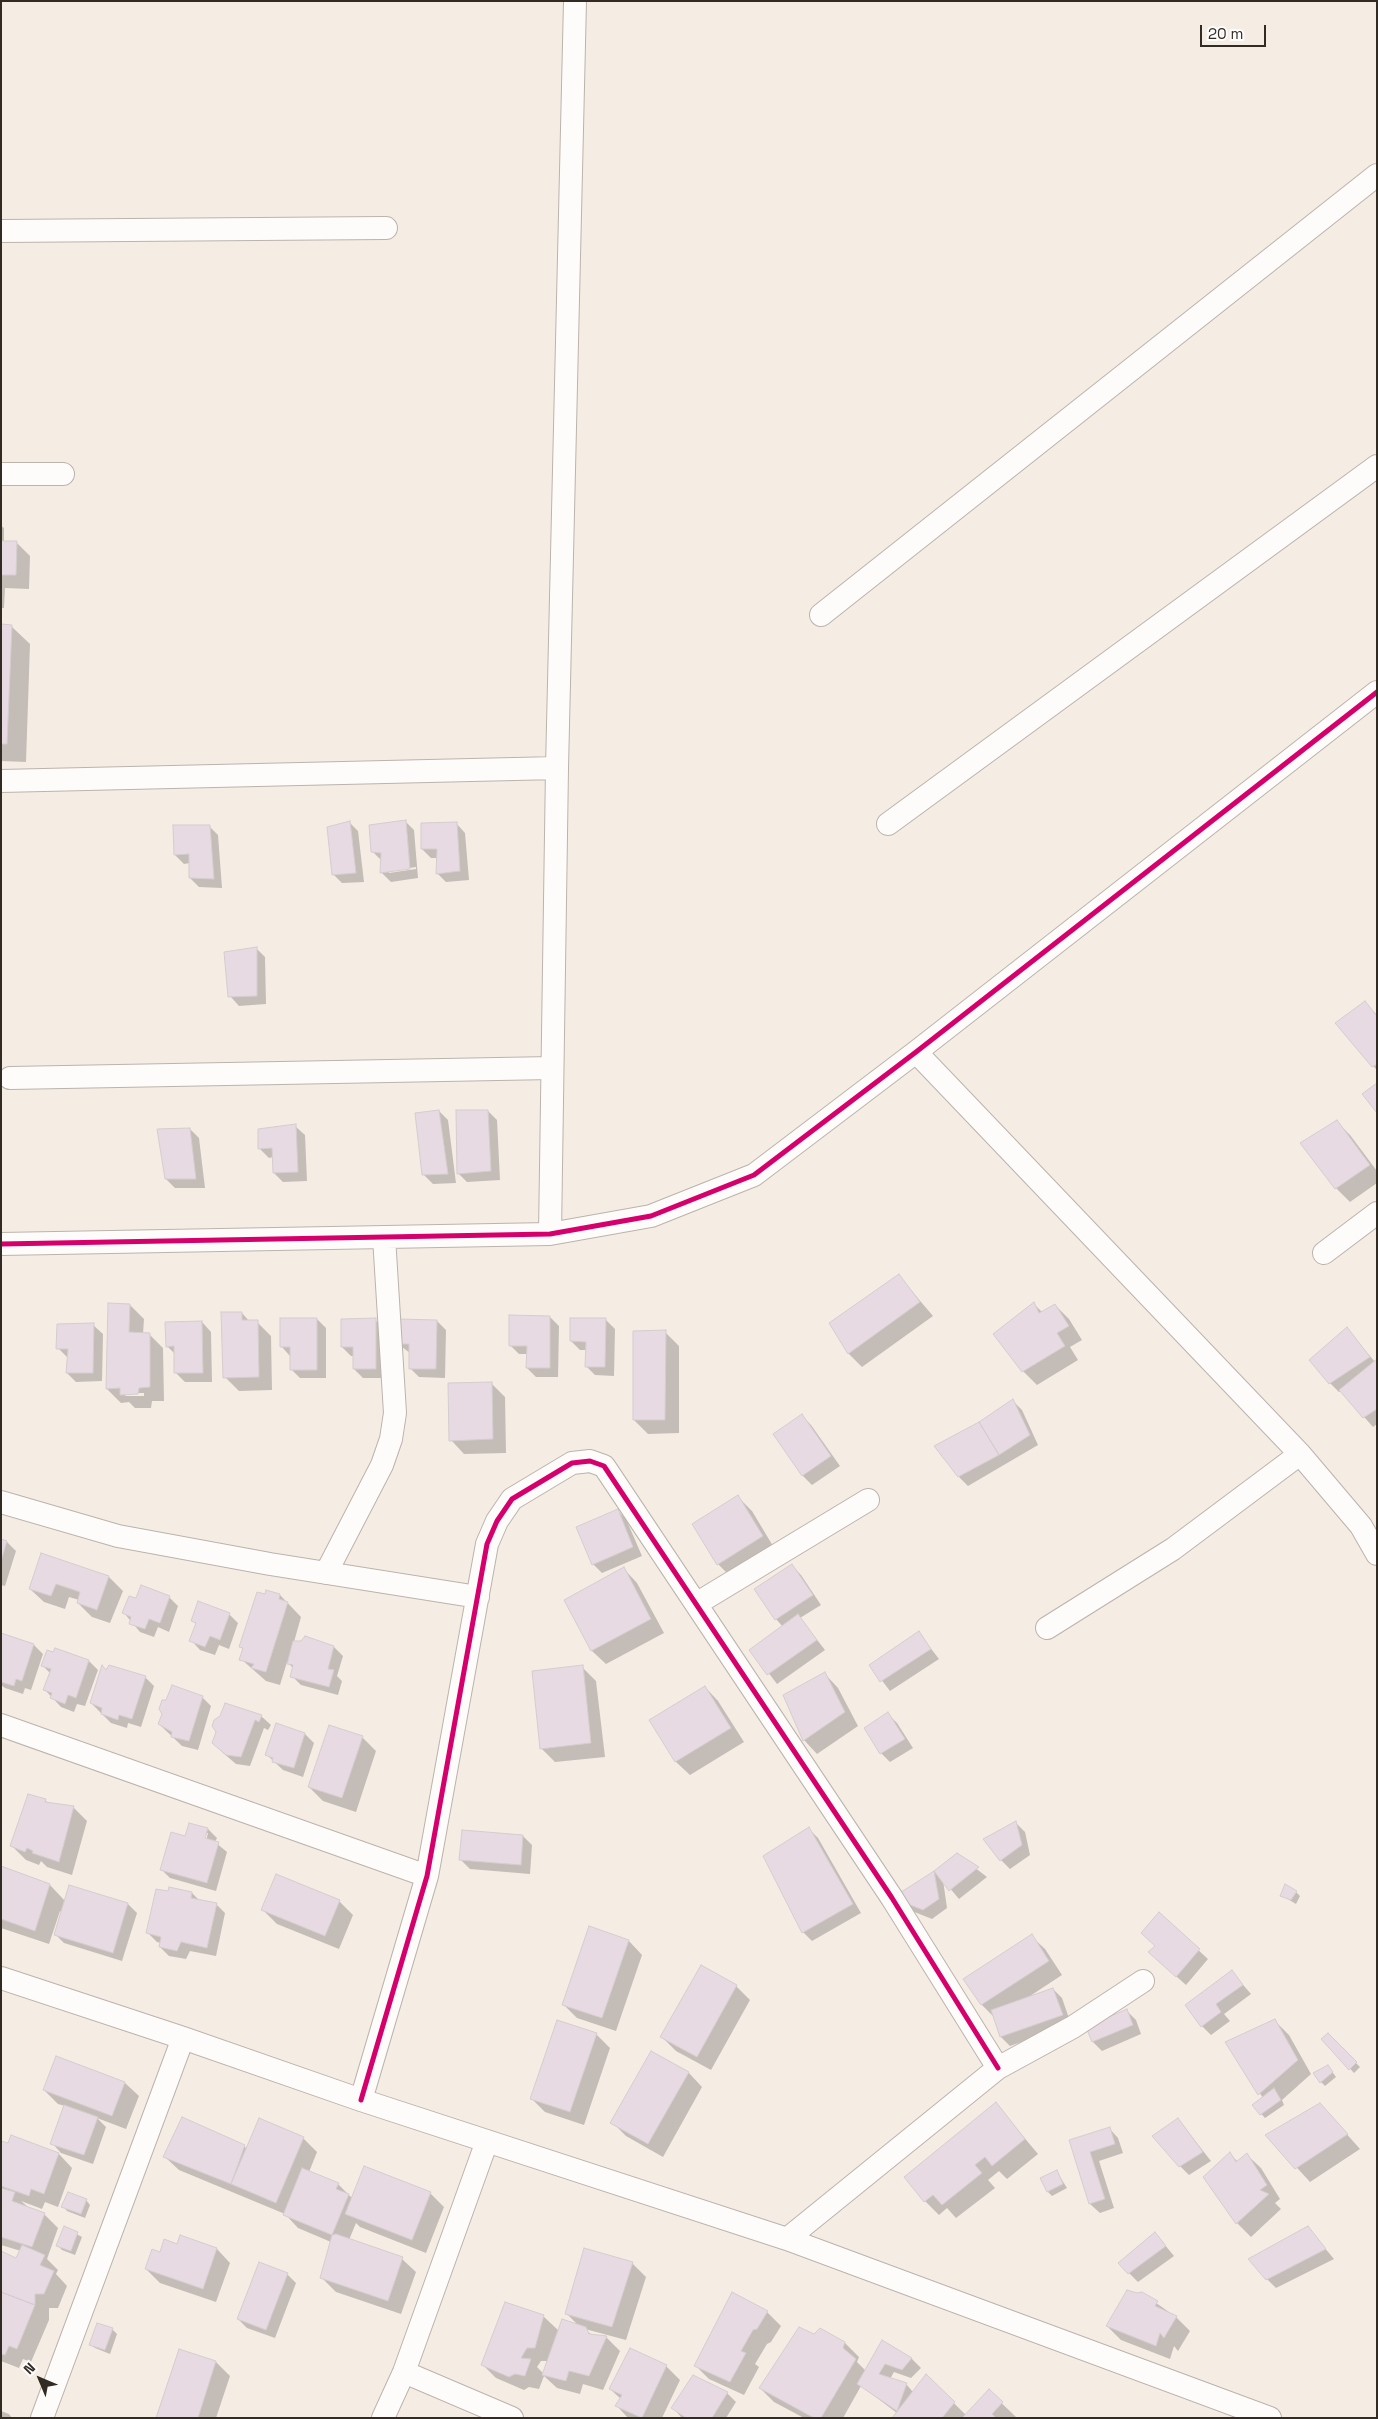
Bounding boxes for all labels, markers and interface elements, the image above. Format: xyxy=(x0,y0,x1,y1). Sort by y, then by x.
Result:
scale bar xyxy=(1203,15,1269,47)
text: 20 m xyxy=(1208,24,1243,43)
north arrow xyxy=(15,2354,65,2404)
text: N xyxy=(20,2359,39,2378)

